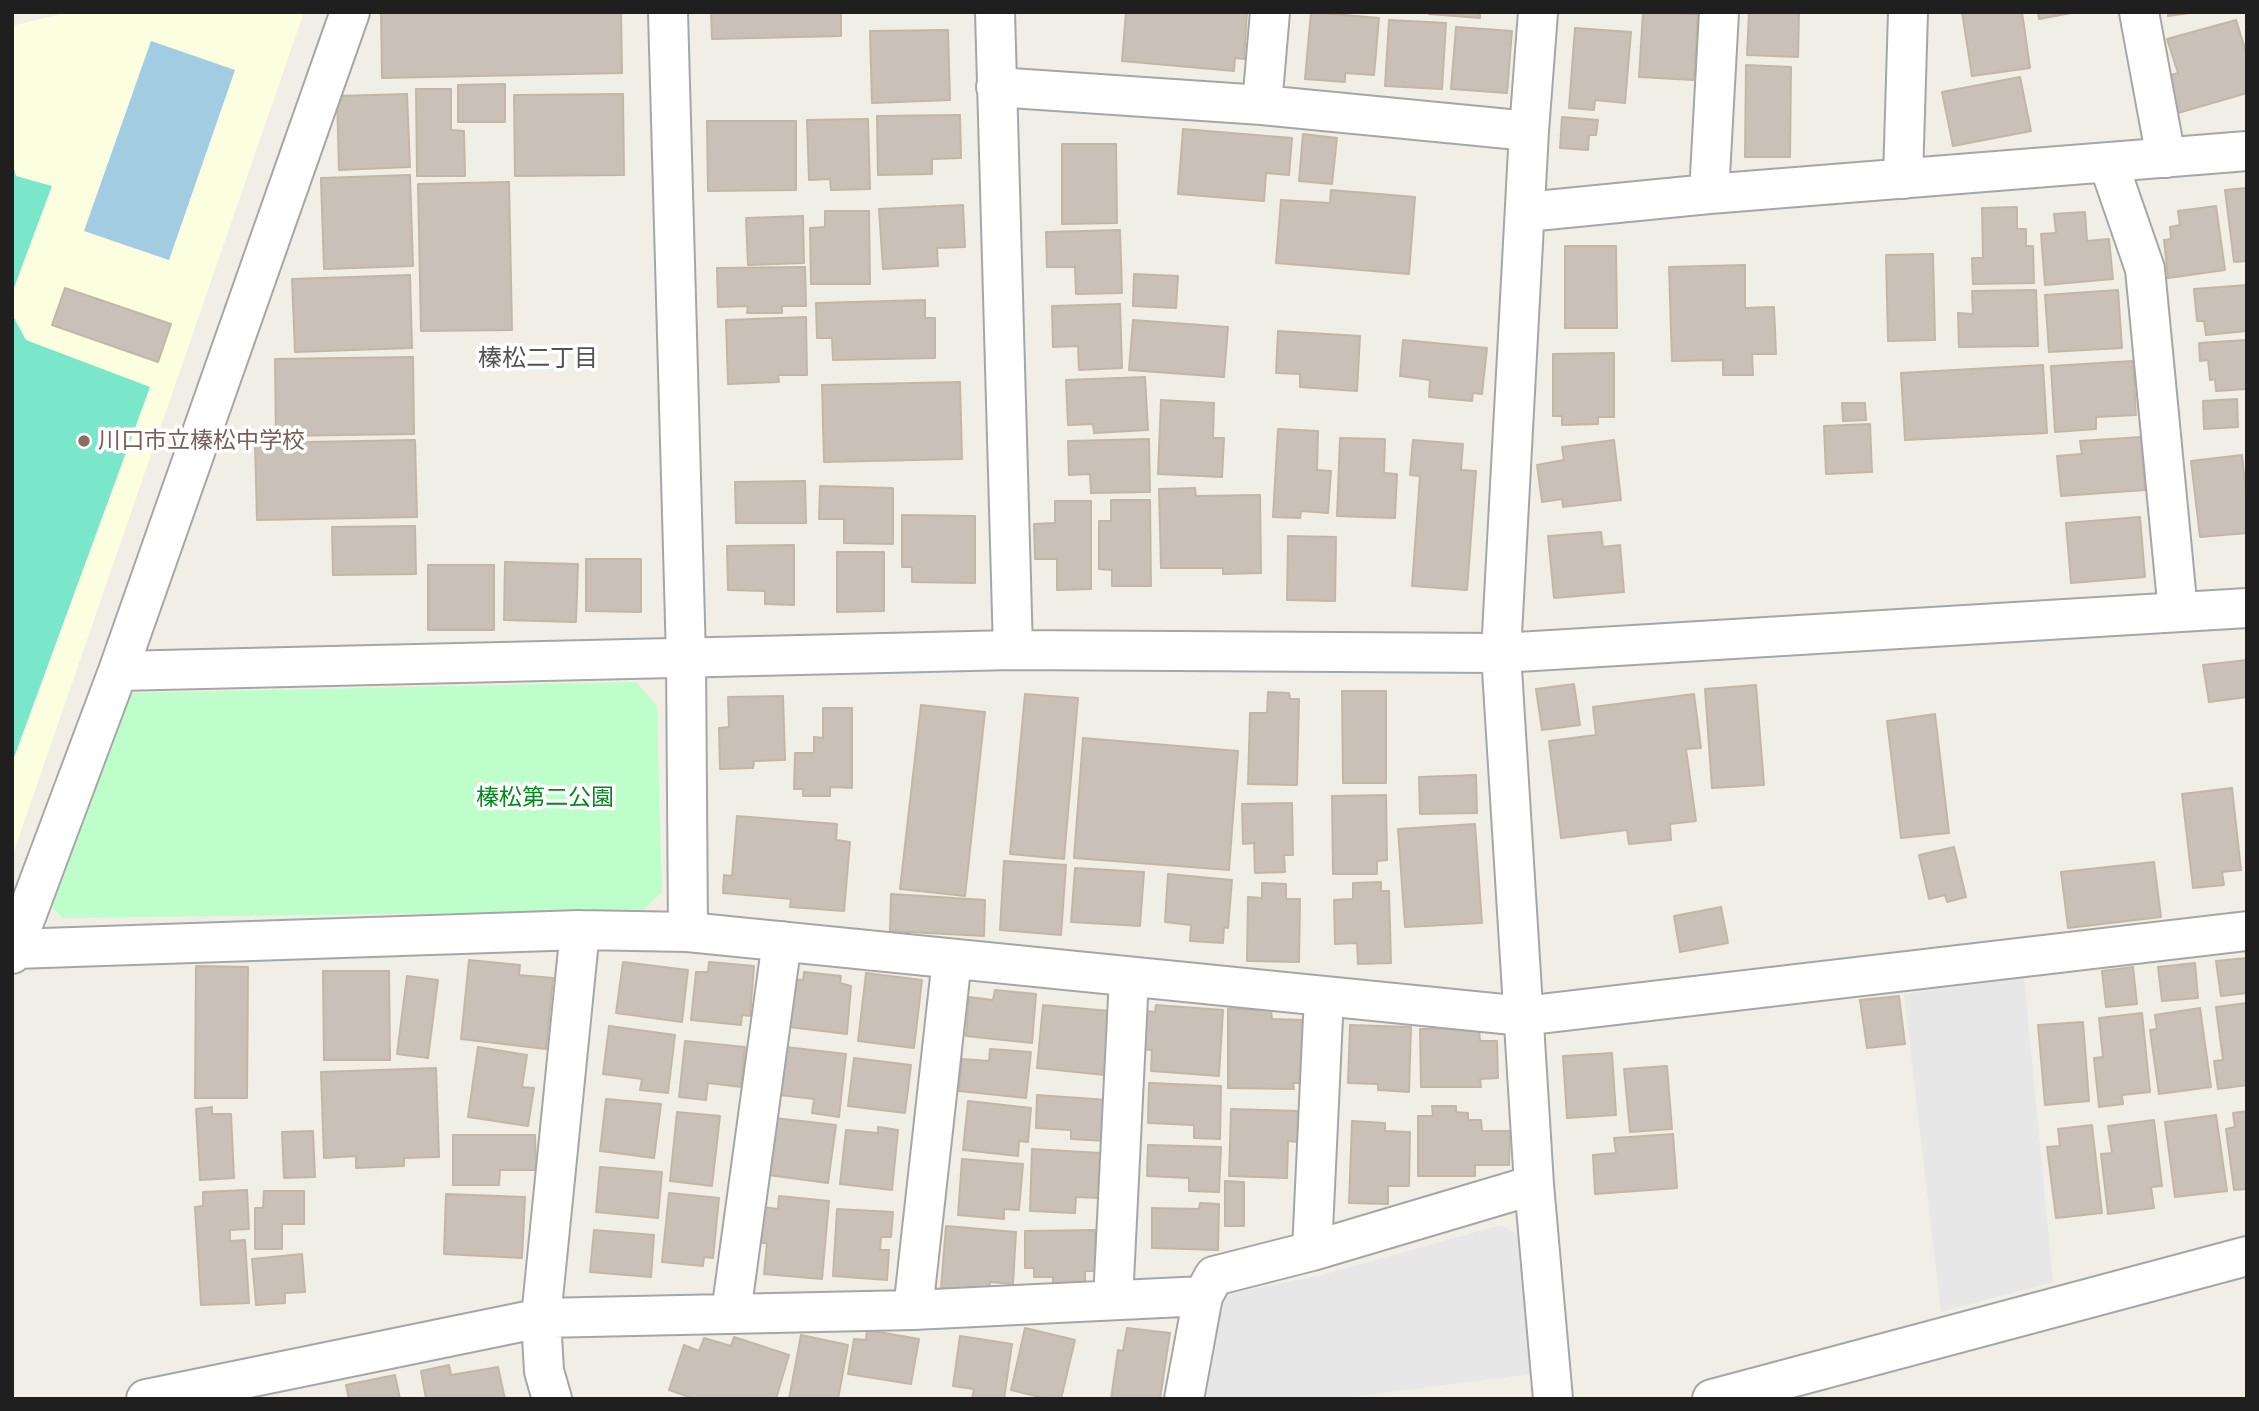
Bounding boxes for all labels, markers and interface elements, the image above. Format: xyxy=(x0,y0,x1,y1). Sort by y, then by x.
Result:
district label: 榛松二丁目 xyxy=(478,345,598,373)
place label: 川口市立榛松中学校 xyxy=(98,427,305,455)
marker: 川口市立榛松中学校 xyxy=(76,433,92,449)
park label: 榛松第二公園 xyxy=(476,784,614,812)

